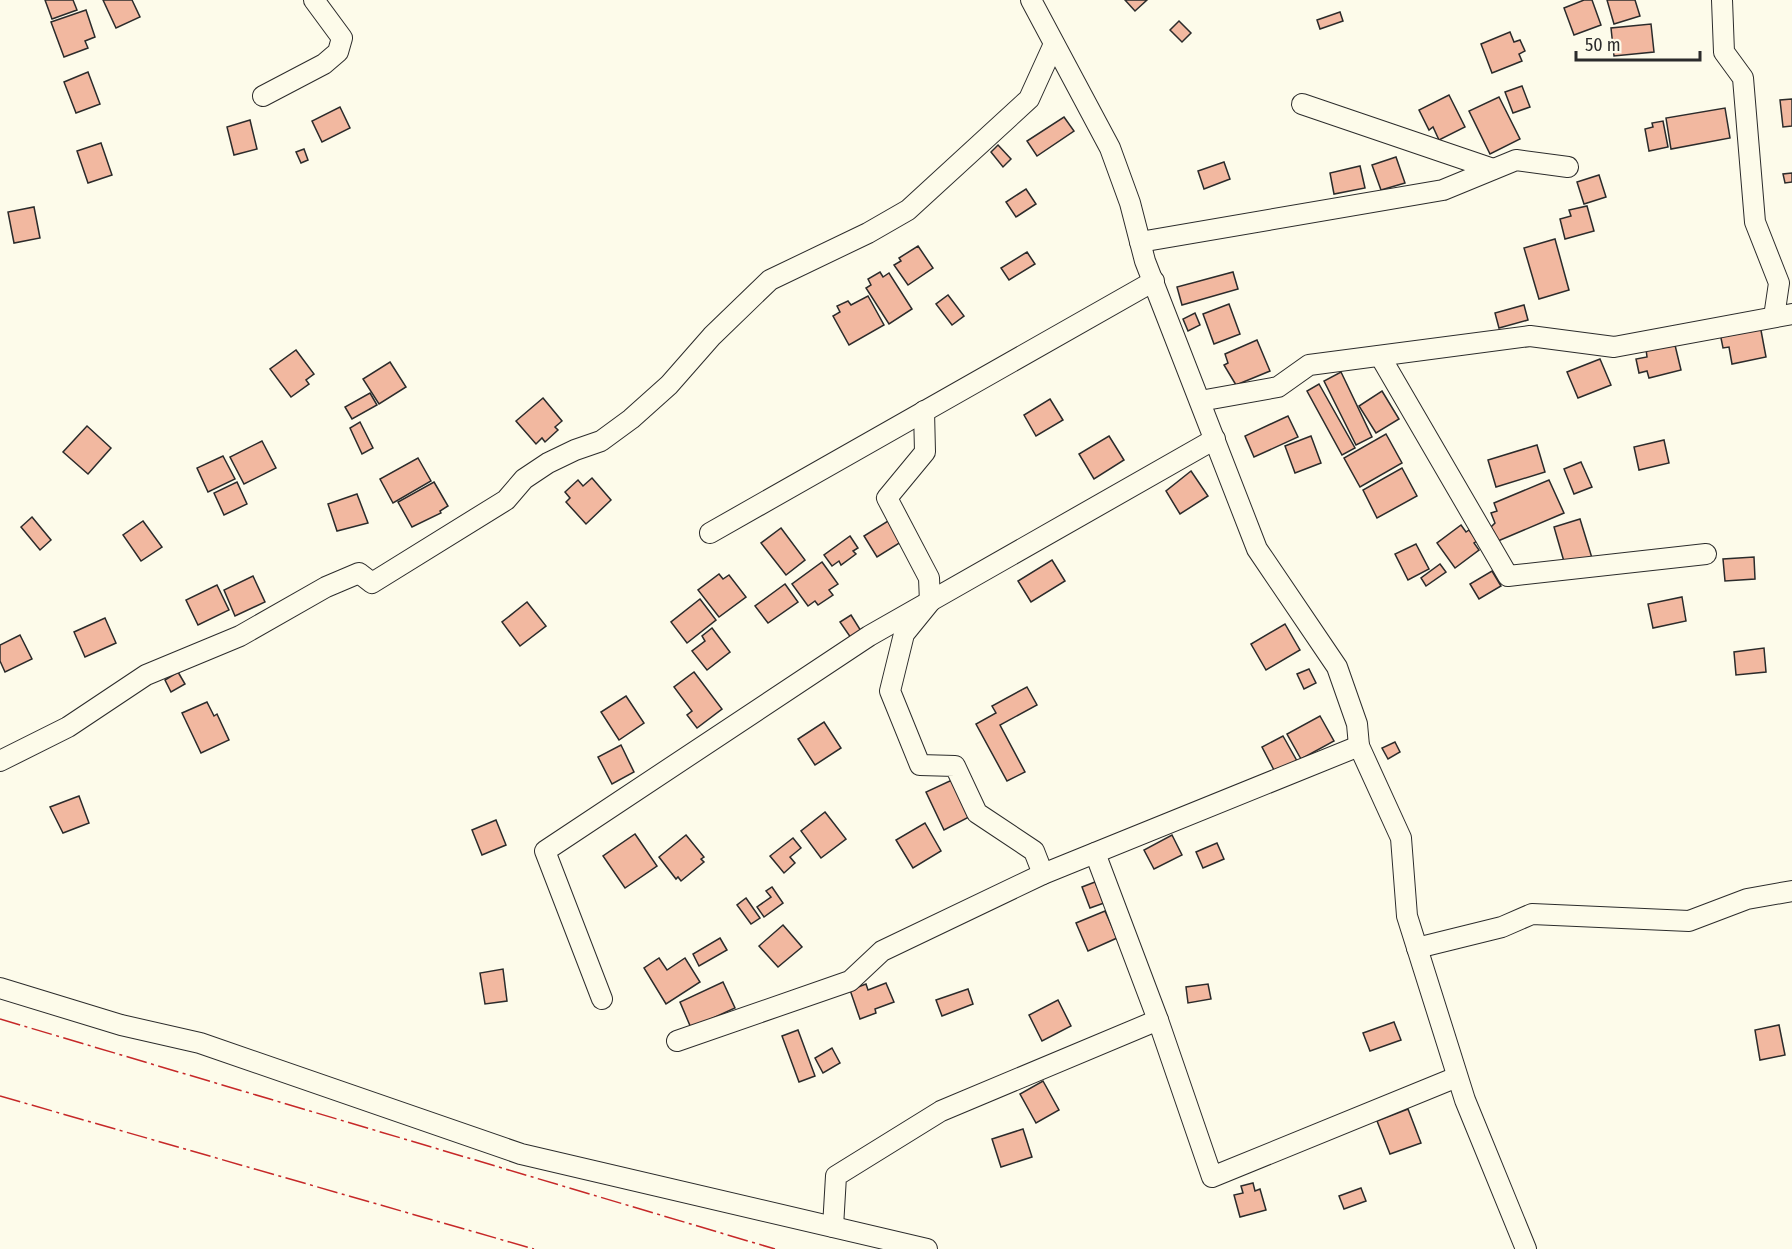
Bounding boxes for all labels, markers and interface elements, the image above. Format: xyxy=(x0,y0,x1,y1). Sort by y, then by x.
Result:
scale bar xyxy=(1576,24,1700,62)
text: 50 m xyxy=(1585,34,1621,56)

